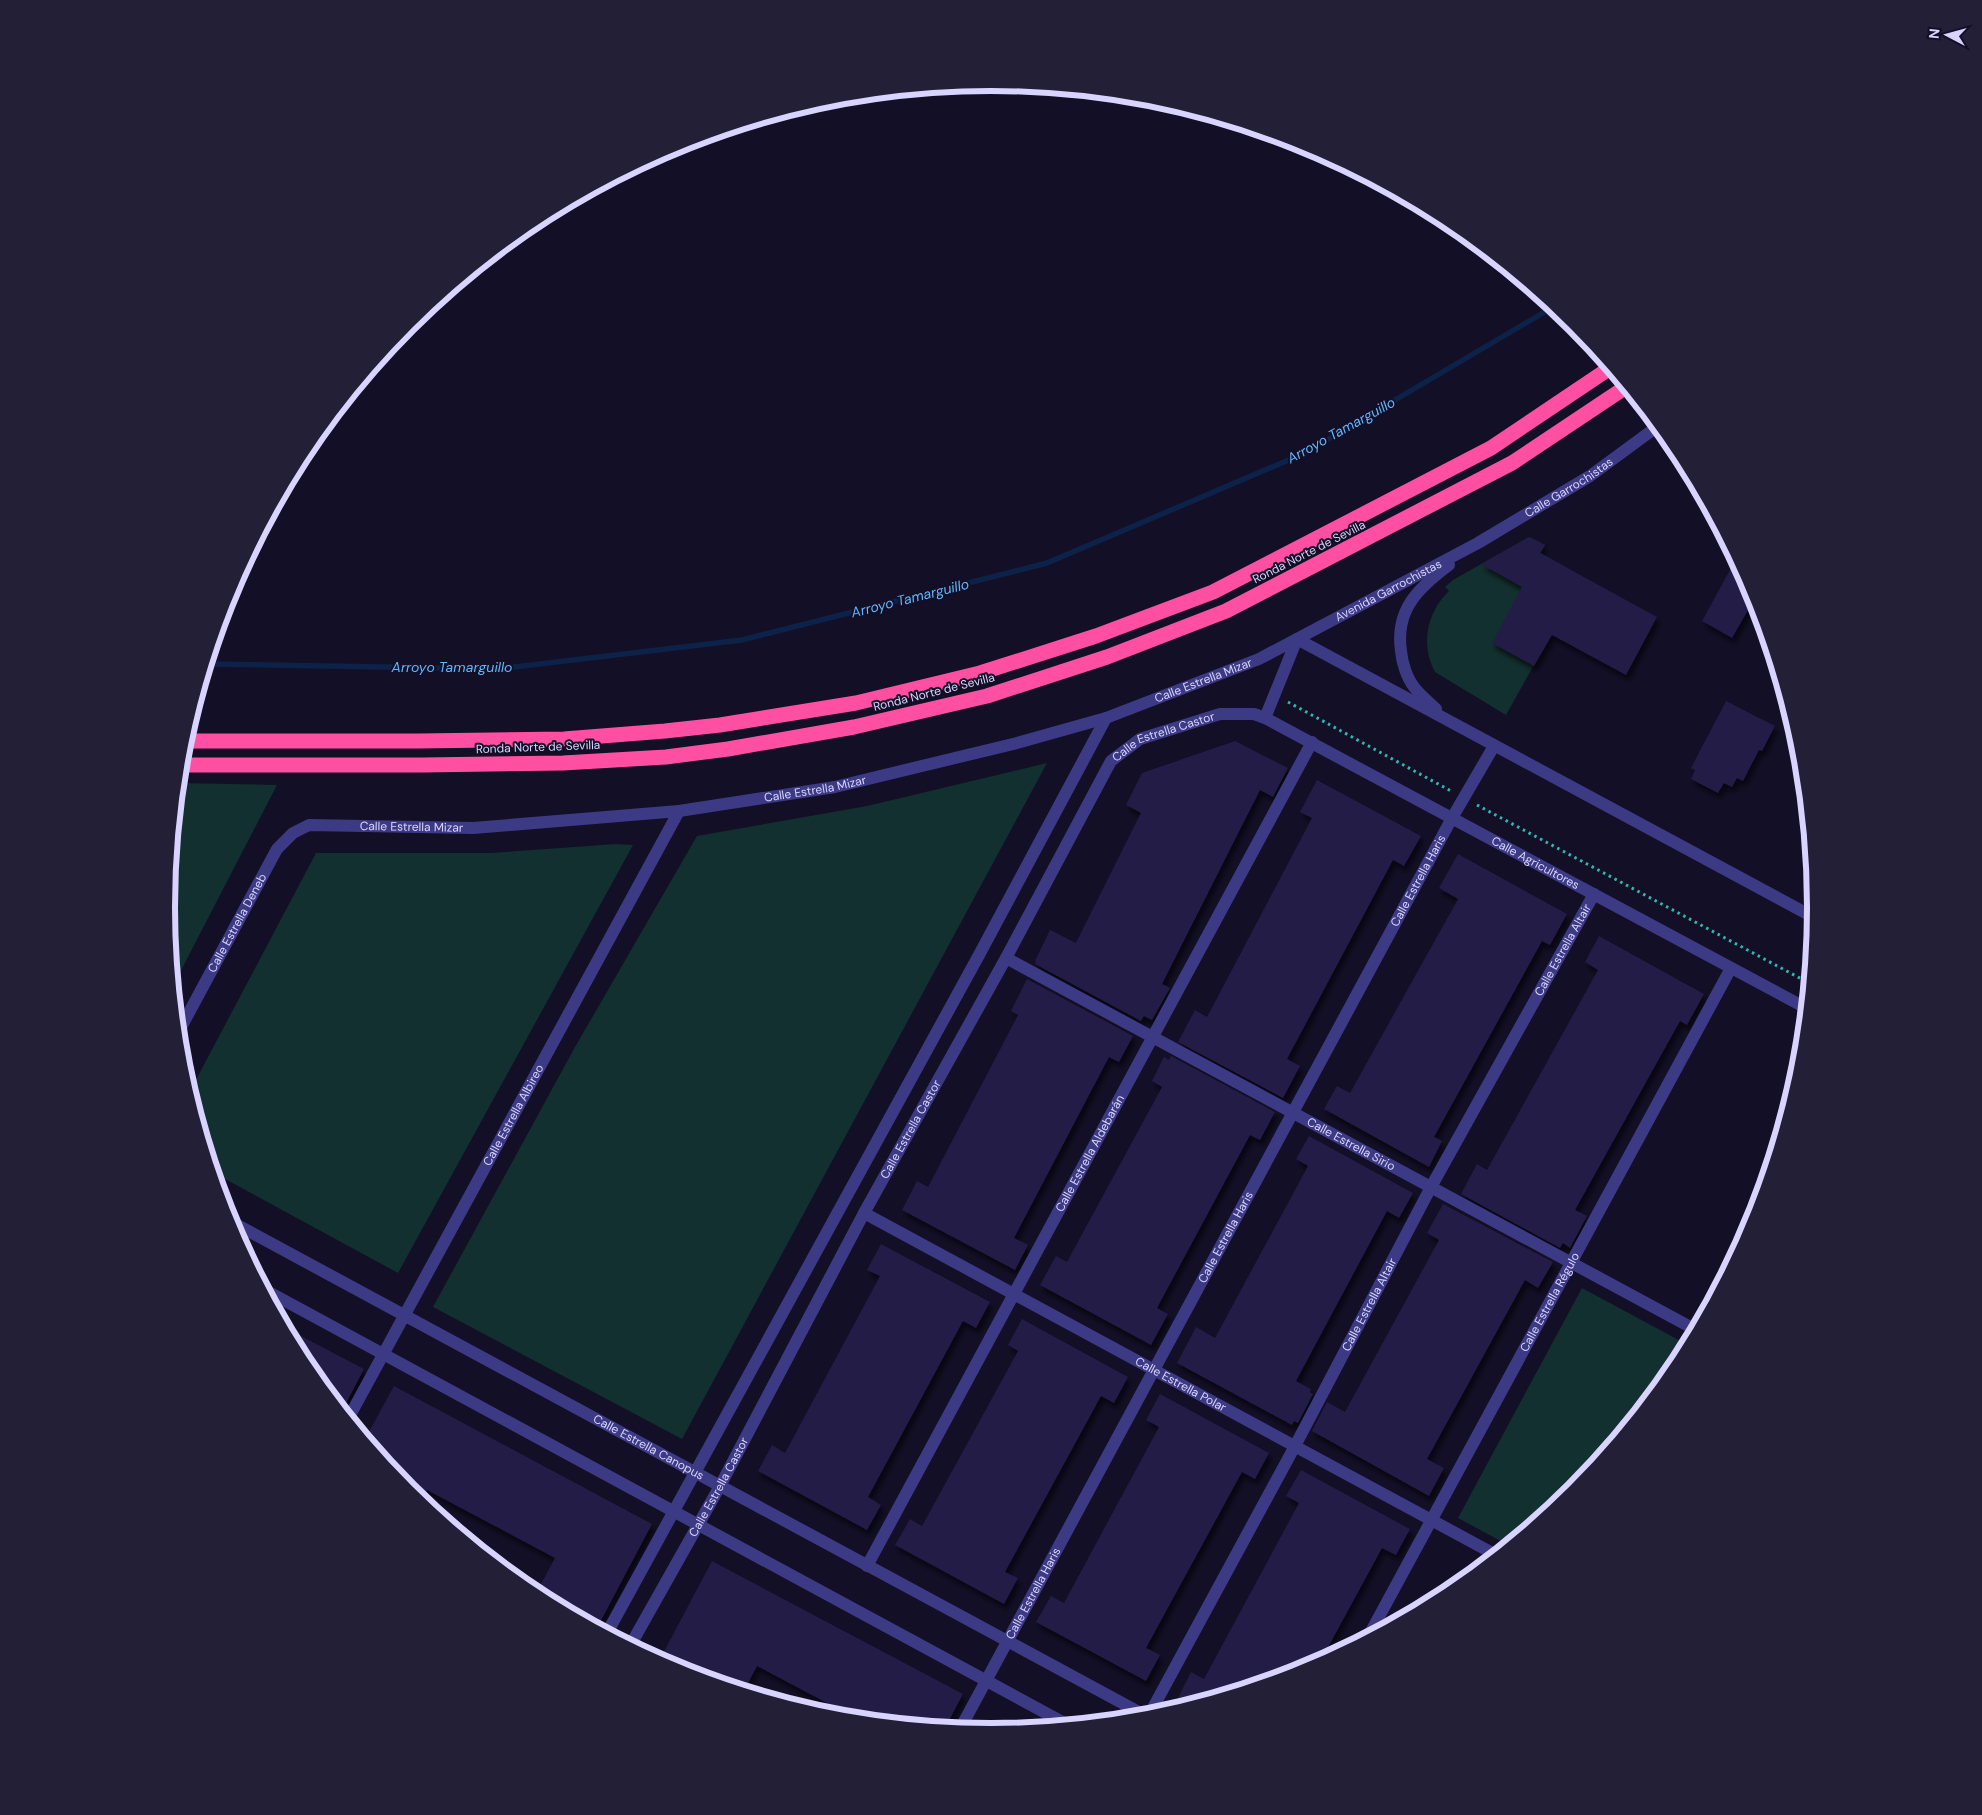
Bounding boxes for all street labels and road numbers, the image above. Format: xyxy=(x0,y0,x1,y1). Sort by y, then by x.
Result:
street label: Calle Garrochistas xyxy=(1522,454,1616,521)
street label: Ronda Norte de Sevilla xyxy=(1250,517,1368,587)
street label: Avenida Garrochistas xyxy=(1332,556,1444,625)
street label: Calle Estrella Mizar xyxy=(1152,654,1255,707)
street label: Ronda Norte de Sevilla xyxy=(872,669,996,715)
street label: Calle Estrella Castor xyxy=(1109,708,1217,765)
street label: Ronda Norte de Sevilla xyxy=(475,737,601,757)
street label: Calle Estrella Mizar xyxy=(763,772,868,806)
street label: Calle Estrella Mizar xyxy=(360,818,464,836)
street label: Calle Estrella Haris xyxy=(1387,832,1449,929)
street label: Calle Agricultores xyxy=(1488,833,1582,893)
street label: Calle Estrella Deneb xyxy=(204,871,270,975)
street label: Calle Estrella Altair xyxy=(1531,901,1595,999)
street label: Calle Estrella Albireo xyxy=(479,1062,548,1169)
street label: Calle Estrella Castor xyxy=(877,1076,945,1182)
street label: Calle Estrella Aldebarán xyxy=(1052,1092,1128,1215)
street label: Calle Estrella Sirio xyxy=(1304,1114,1398,1174)
street label: Calle Estrella Haris xyxy=(1194,1188,1257,1286)
street label: Calle Estrella Régulo xyxy=(1516,1250,1583,1355)
street label: Calle Estrella Altair xyxy=(1338,1255,1401,1354)
street label: Calle Estrella Polar xyxy=(1132,1353,1229,1416)
street label: Calle Estrella Canopus xyxy=(590,1411,707,1484)
street label: Calle Estrella Castor xyxy=(685,1434,752,1540)
street label: Calle Estrella Haris xyxy=(1002,1545,1064,1642)

